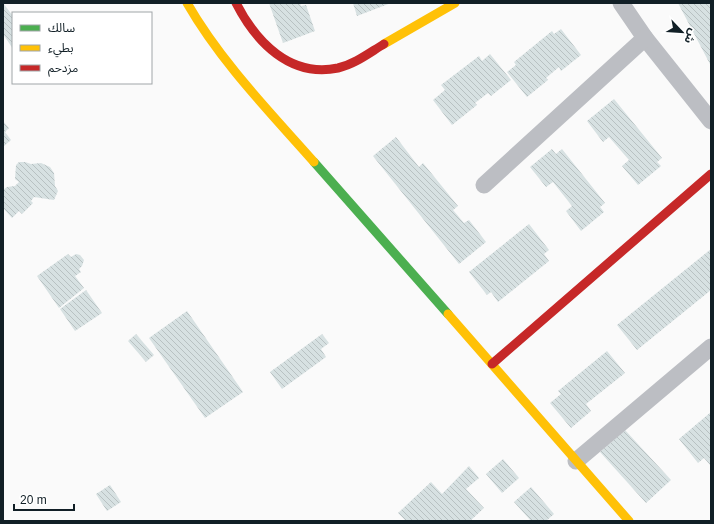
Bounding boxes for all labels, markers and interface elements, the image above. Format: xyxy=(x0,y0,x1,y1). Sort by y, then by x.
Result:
legend xyxy=(12,12,152,84)
north arrow xyxy=(662,12,702,52)
text: سالك xyxy=(48,21,75,35)
text: ش xyxy=(682,26,700,46)
text: بطيء xyxy=(48,41,74,58)
text: مزدحم xyxy=(48,61,78,77)
scale bar xyxy=(14,486,74,512)
text: 20 m xyxy=(20,493,47,507)

